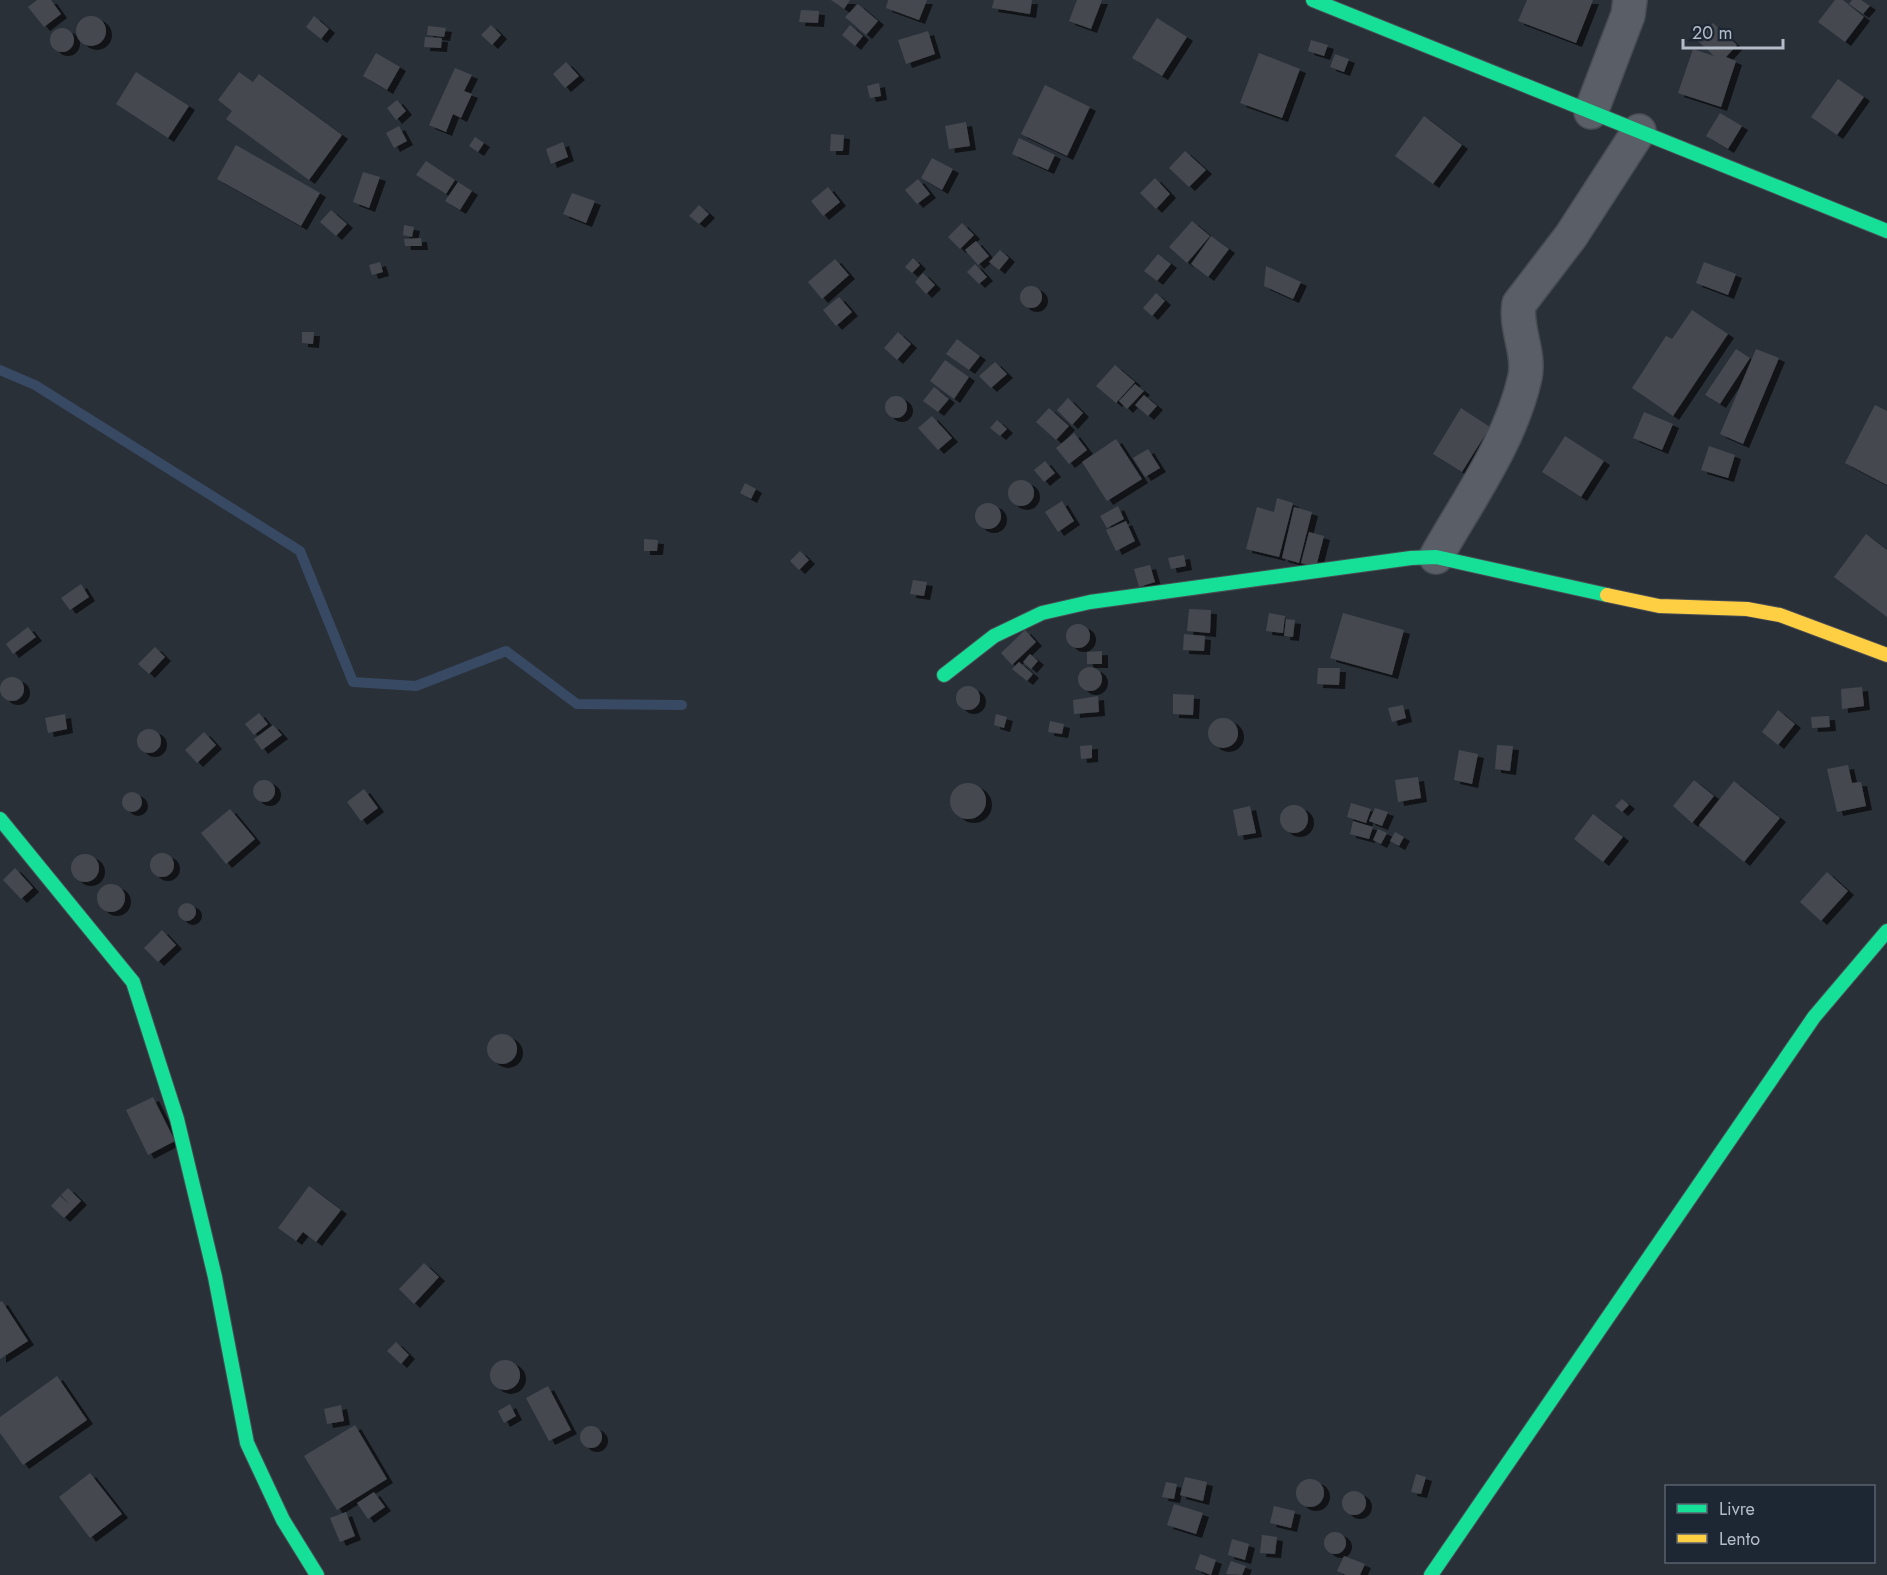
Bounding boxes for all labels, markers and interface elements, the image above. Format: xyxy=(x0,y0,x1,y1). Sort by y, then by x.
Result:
scale bar xyxy=(1683,12,1784,50)
text: 20 m xyxy=(1692,20,1732,46)
legend xyxy=(1665,1485,1875,1563)
text: Livre xyxy=(1719,1496,1755,1522)
text: Lento xyxy=(1719,1526,1760,1552)

